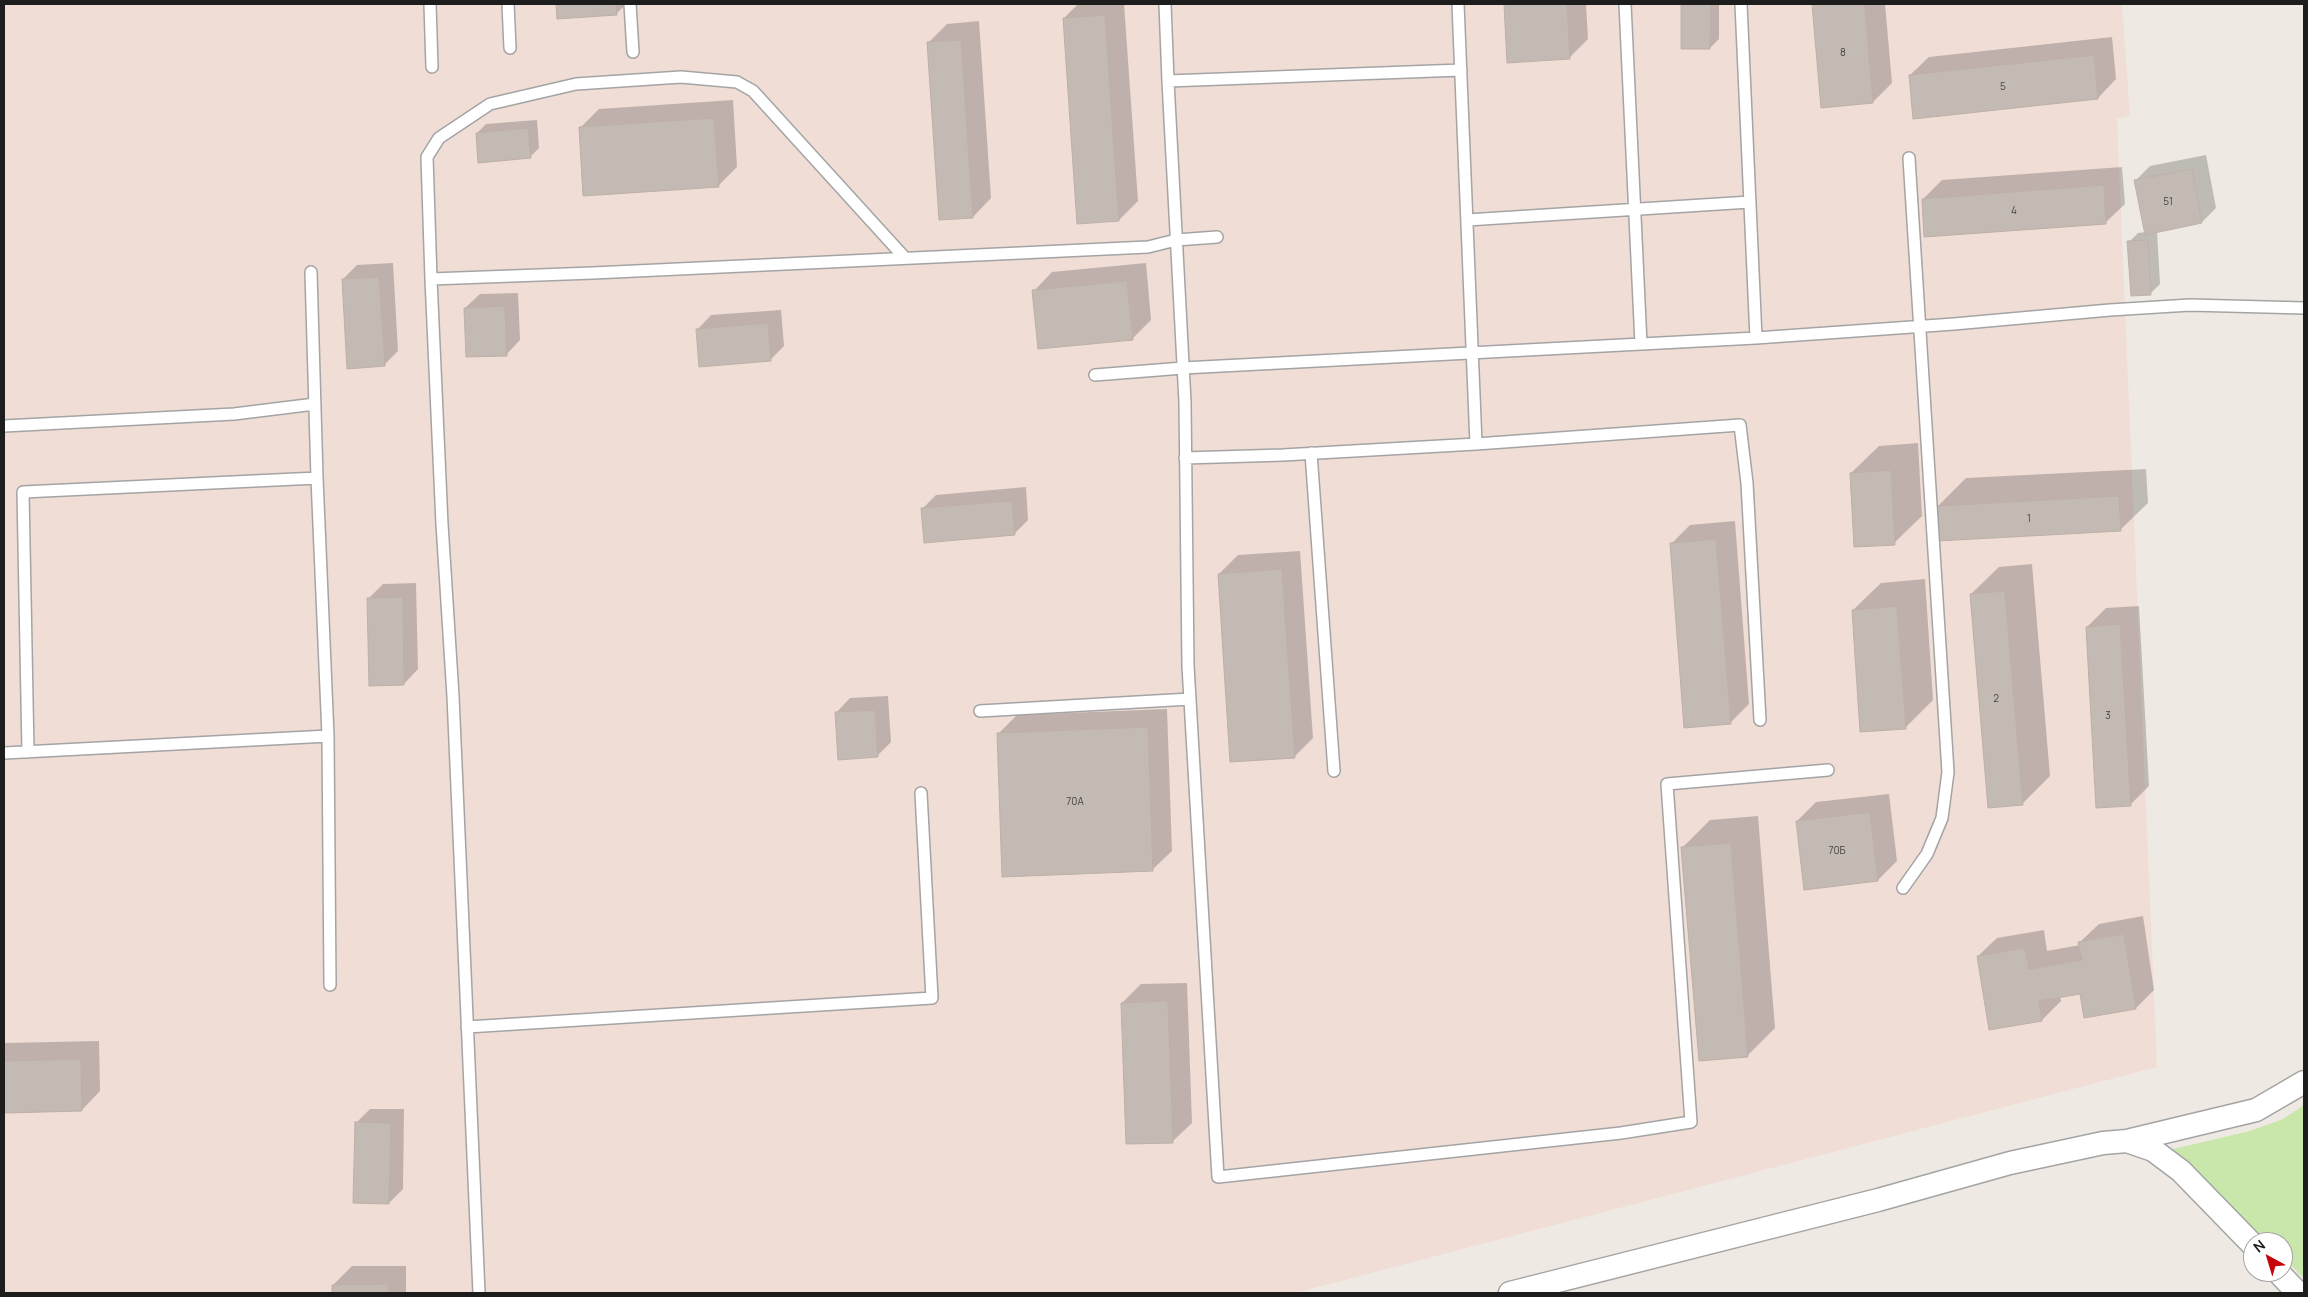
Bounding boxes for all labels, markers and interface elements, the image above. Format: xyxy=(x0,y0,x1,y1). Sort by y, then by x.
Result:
house number: 8 xyxy=(1840,47,1846,59)
house number: 5 xyxy=(2000,81,2006,93)
house number: 51 xyxy=(2163,196,2173,208)
house number: 4 xyxy=(2011,205,2017,217)
house number: 1 xyxy=(2027,513,2031,525)
house number: 2 xyxy=(1993,693,1999,705)
house number: 3 xyxy=(2105,710,2111,722)
house number: 70А xyxy=(1066,796,1084,808)
house number: 70Б xyxy=(1828,845,1846,857)
north arrow xyxy=(2243,1232,2293,1282)
text: N xyxy=(2249,1235,2269,1256)

